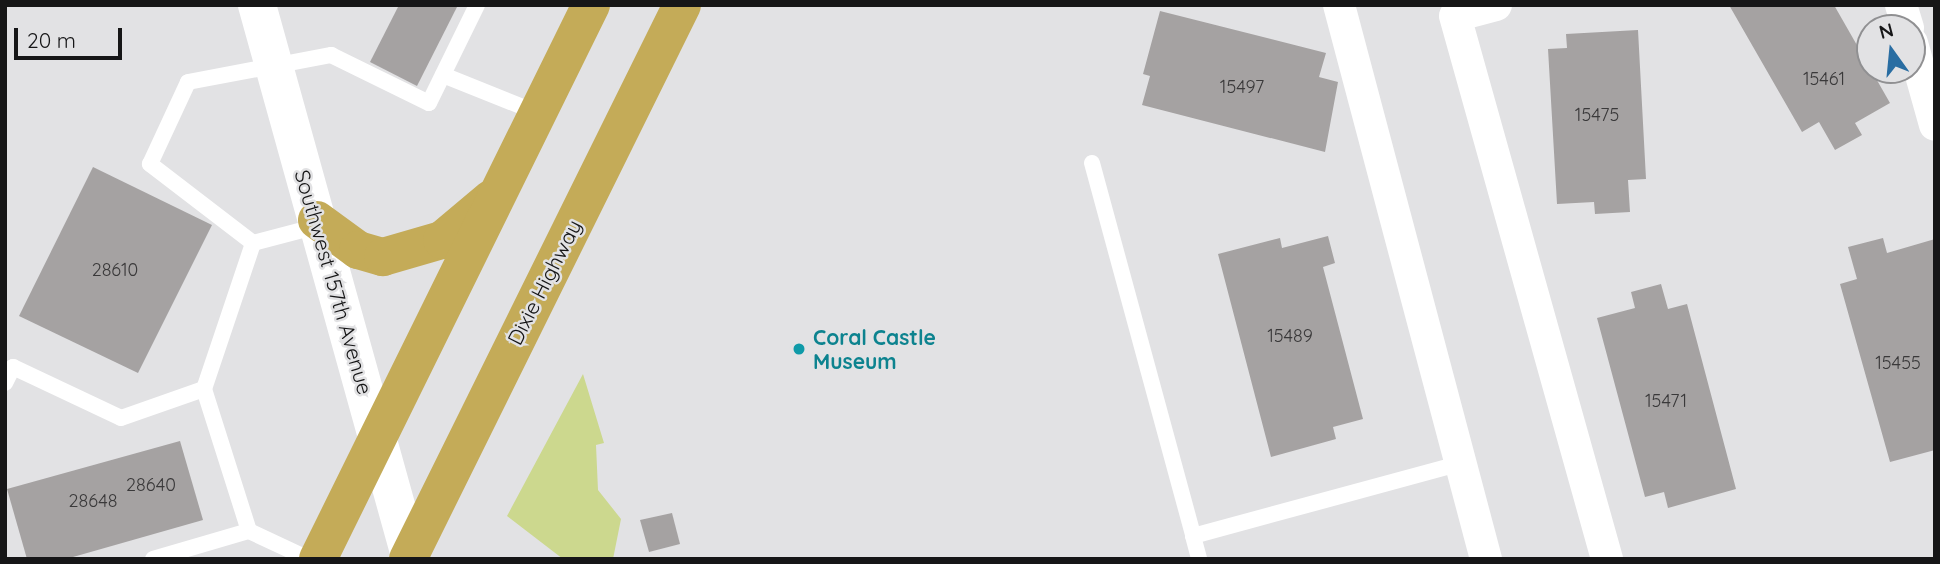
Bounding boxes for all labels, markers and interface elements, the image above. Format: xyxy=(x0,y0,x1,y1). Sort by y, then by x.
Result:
scale bar xyxy=(18,14,126,58)
north arrow xyxy=(1856,14,1926,84)
text: N xyxy=(1876,17,1896,44)
text: 20 m xyxy=(27,27,76,53)
house number: 15461 xyxy=(1803,68,1845,90)
house number: 15497 xyxy=(1220,76,1264,98)
house number: 15475 xyxy=(1575,104,1619,126)
street label: Southwest 157th Avenue xyxy=(290,167,378,397)
street label: Dixie Highway xyxy=(502,215,586,349)
house number: 28610 xyxy=(92,259,138,281)
place label: Coral Castle Museum xyxy=(813,324,936,374)
house number: 15489 xyxy=(1267,325,1313,347)
marker: Coral Castle Museum xyxy=(791,341,807,357)
house number: 15455 xyxy=(1875,352,1921,374)
house number: 15471 xyxy=(1645,390,1687,412)
house number: 28640 xyxy=(126,474,176,496)
house number: 28648 xyxy=(69,490,117,512)

